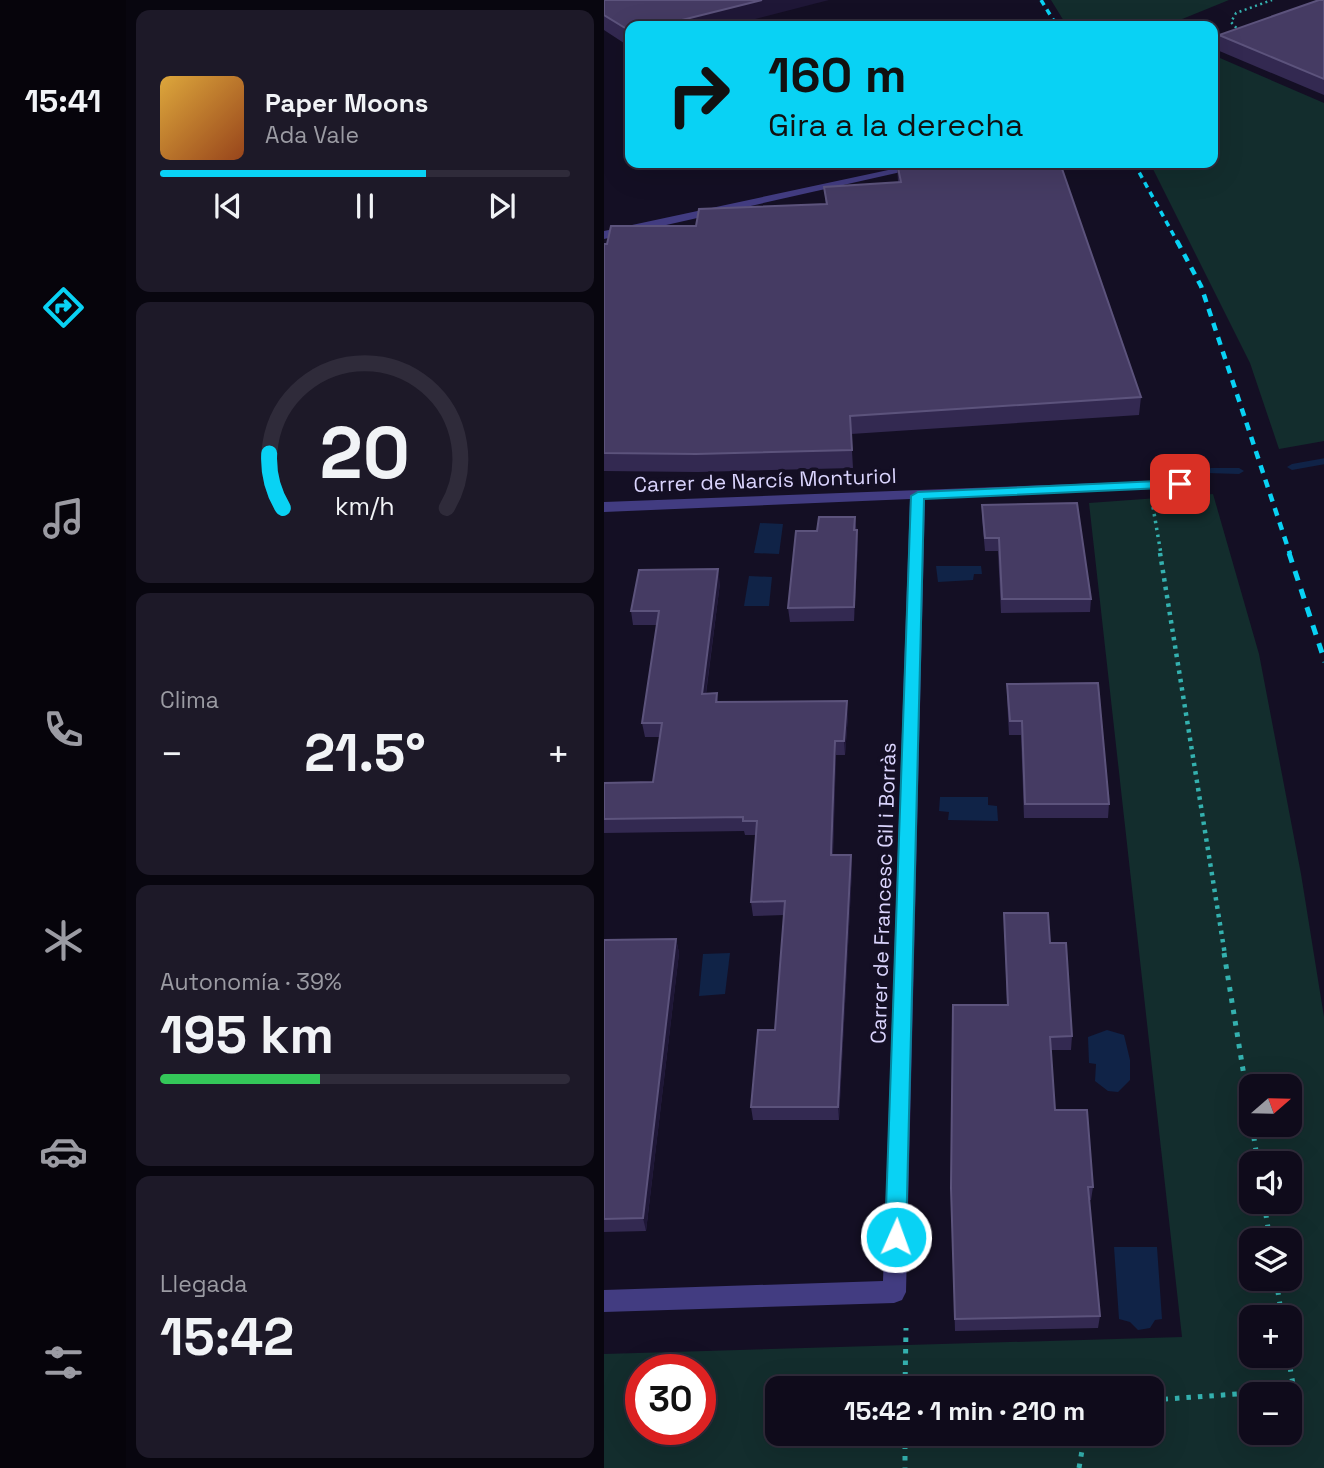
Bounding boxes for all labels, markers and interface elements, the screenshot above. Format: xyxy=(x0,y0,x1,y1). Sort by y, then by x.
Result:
text: 160 m xyxy=(768,44,906,106)
icon: right xyxy=(653,49,744,140)
text: 15:41 xyxy=(25,81,101,121)
text: Paper Moons xyxy=(265,86,428,120)
text: Gira a la derecha xyxy=(768,105,1023,145)
text: Ada Vale xyxy=(265,120,359,150)
icon: previous xyxy=(209,187,247,225)
icon: pause xyxy=(346,187,384,225)
icon: next xyxy=(483,187,521,225)
icon: directions xyxy=(39,283,88,332)
text: 20 xyxy=(320,407,410,500)
pin xyxy=(1150,454,1210,514)
street label: Carrer de Narcís Monturiol xyxy=(633,462,897,498)
icon: arrive xyxy=(1161,465,1199,503)
text: km/h xyxy=(335,490,395,522)
icon: music xyxy=(39,494,88,543)
text: Clima xyxy=(160,685,219,715)
icon: phone xyxy=(39,705,88,754)
text: 21.5° xyxy=(304,720,426,786)
text: − xyxy=(160,730,184,778)
text: + xyxy=(546,730,570,778)
street label: Carrer de Francesc Gil i Borràs xyxy=(864,742,902,1044)
icon: climate xyxy=(39,916,88,965)
text: Autonomía · 39% xyxy=(160,967,342,997)
text: 195 km xyxy=(160,1002,334,1068)
north arrow xyxy=(1239,1074,1302,1138)
map controls xyxy=(1239,1074,1302,1445)
icon: car xyxy=(39,1127,88,1176)
button: sound xyxy=(1239,1151,1302,1214)
position arrow xyxy=(859,1200,933,1274)
button: layers xyxy=(1239,1228,1302,1291)
text: Llegada xyxy=(160,1269,248,1299)
text: 15:42 xyxy=(160,1304,294,1370)
button: + xyxy=(1239,1305,1302,1368)
icon: filters xyxy=(39,1338,88,1387)
speed limit sign: 30 xyxy=(625,1354,716,1445)
button: − xyxy=(1239,1382,1302,1445)
text: 15:42 · 1 min · 210 m xyxy=(844,1394,1085,1428)

